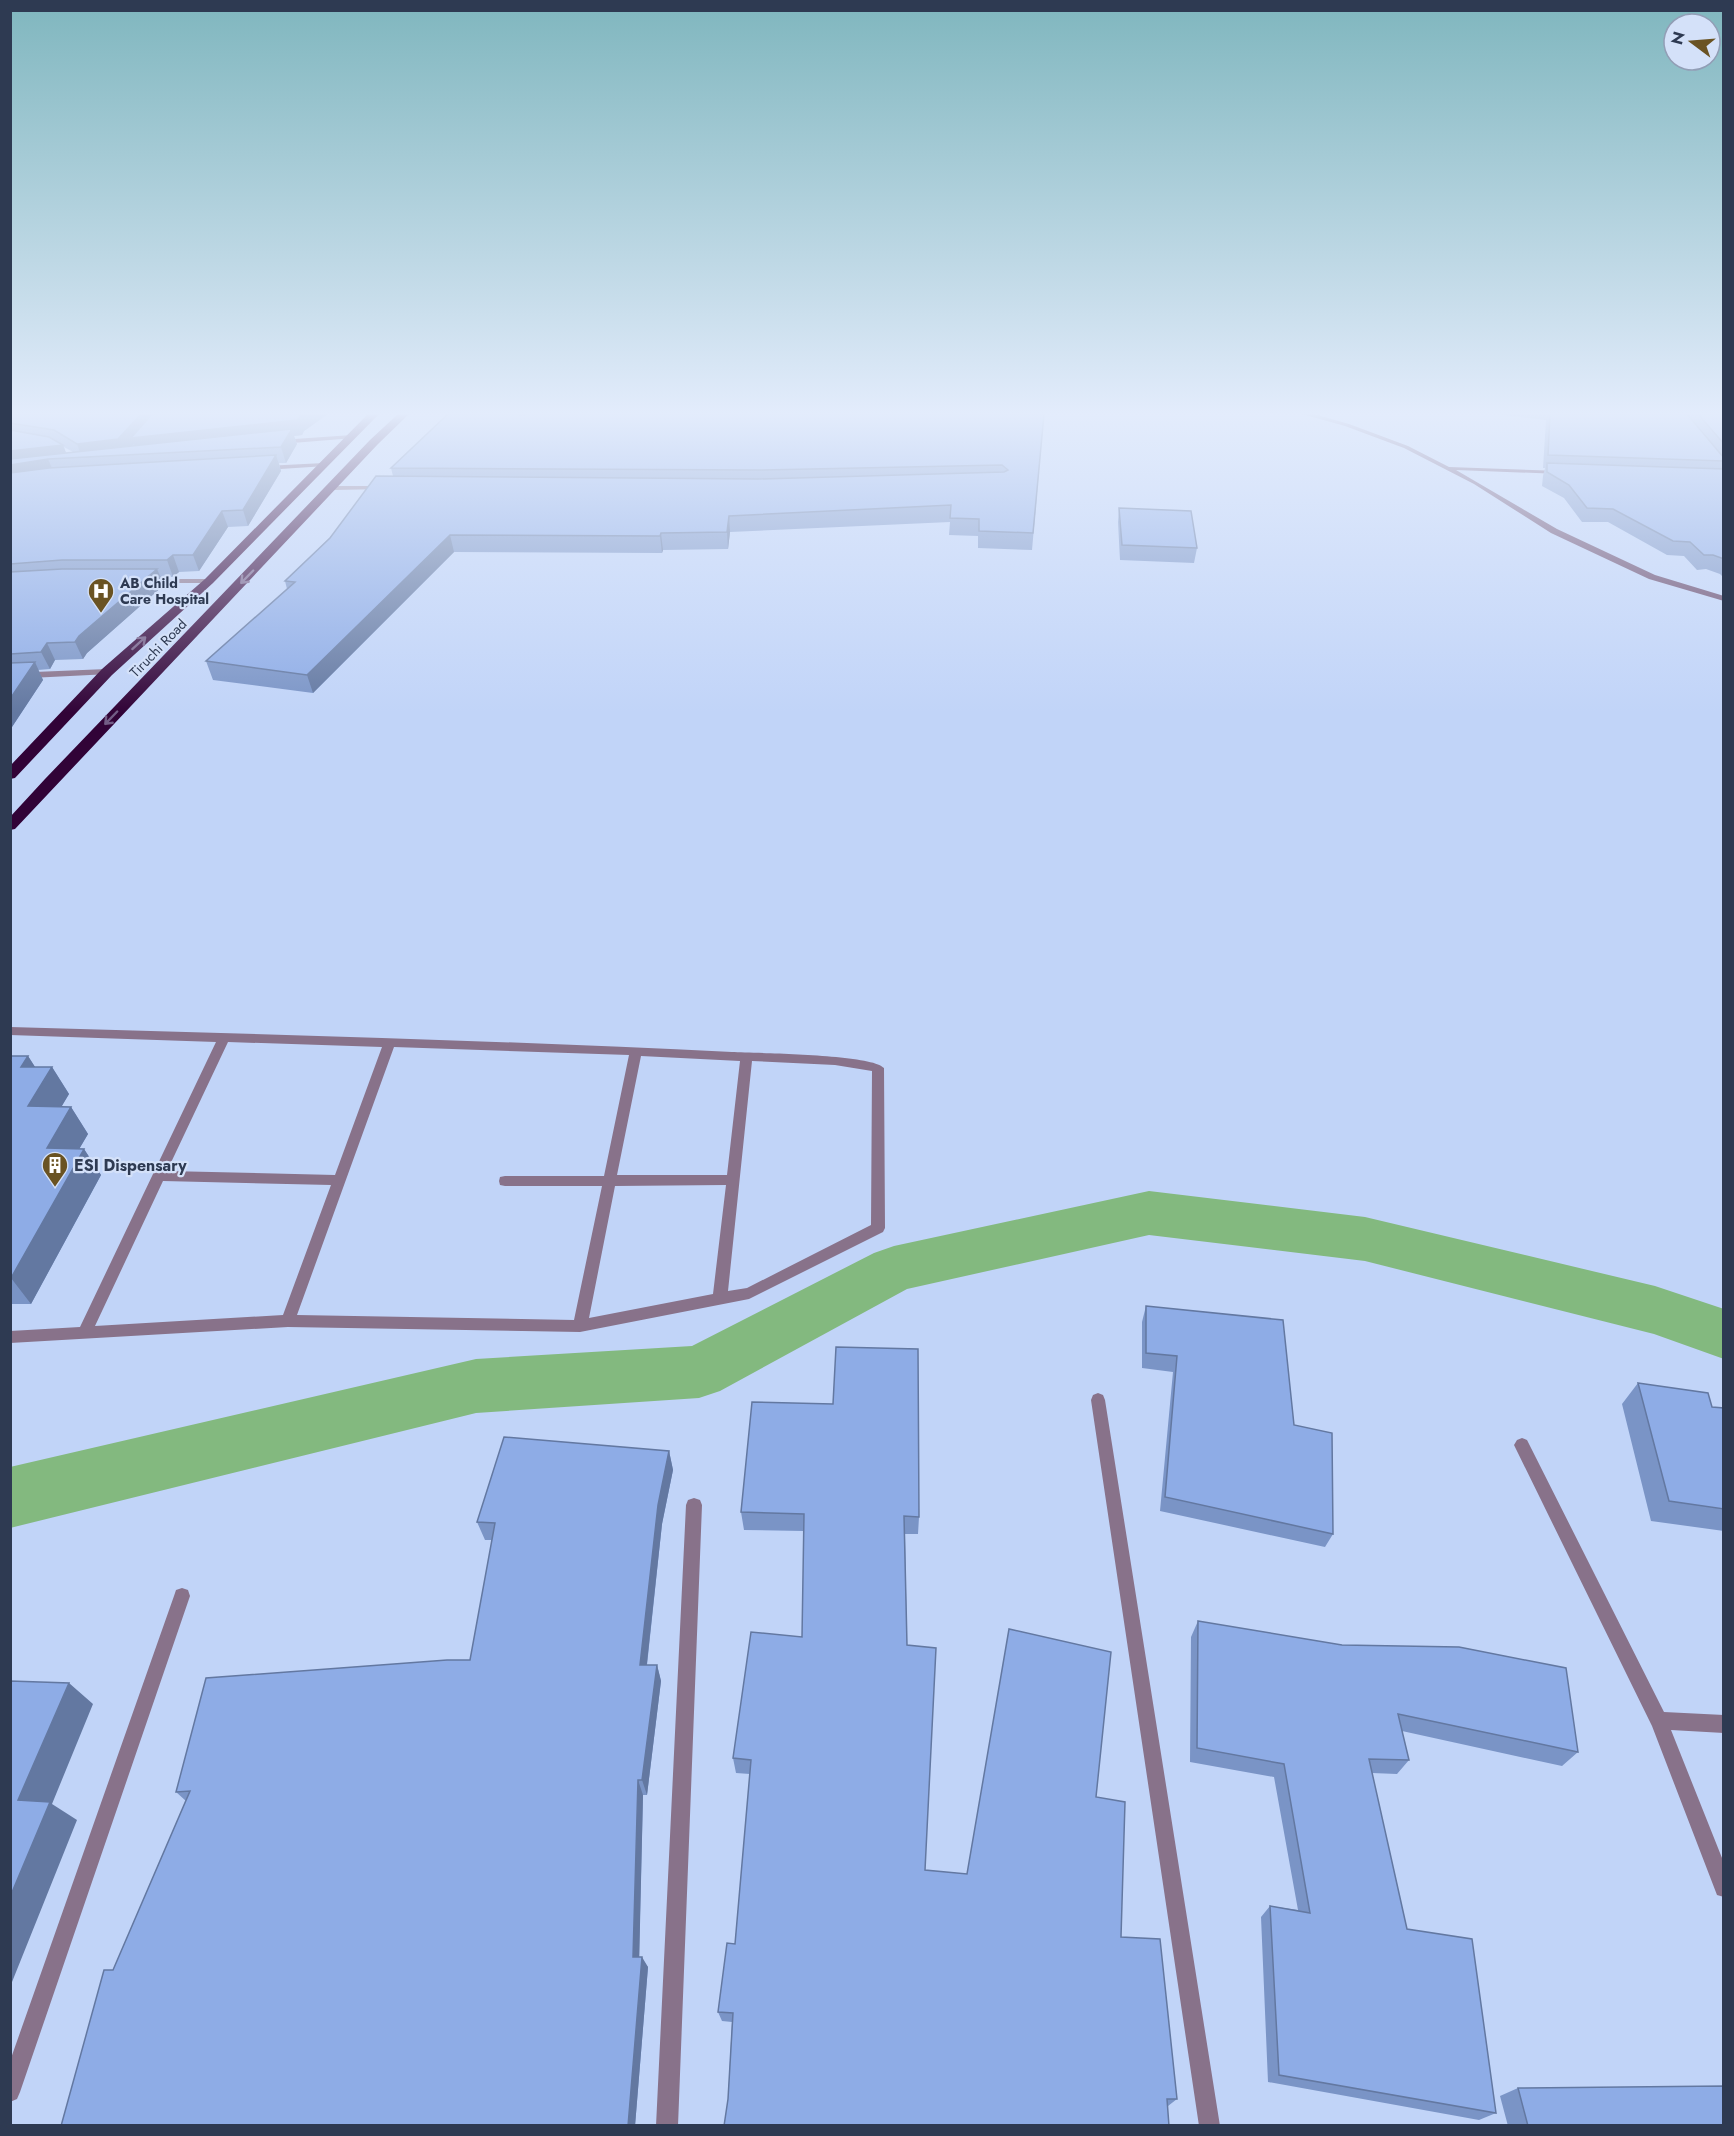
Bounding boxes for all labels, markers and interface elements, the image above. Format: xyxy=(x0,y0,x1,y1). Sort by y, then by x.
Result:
north arrow xyxy=(1662,12,1722,72)
text: N xyxy=(1665,29,1691,47)
one-way arrow xyxy=(239,570,254,585)
place label: AB Child Care Hospital xyxy=(119,573,209,609)
hospital icon: AB Child Care Hospital xyxy=(86,576,116,614)
street label: Tiruchi Road xyxy=(125,614,191,682)
one-way arrow xyxy=(131,636,146,650)
one-way arrow xyxy=(104,710,119,725)
building icon: ESI Dispensary xyxy=(40,1150,70,1188)
place label: ESI Dispensary xyxy=(74,1154,187,1177)

